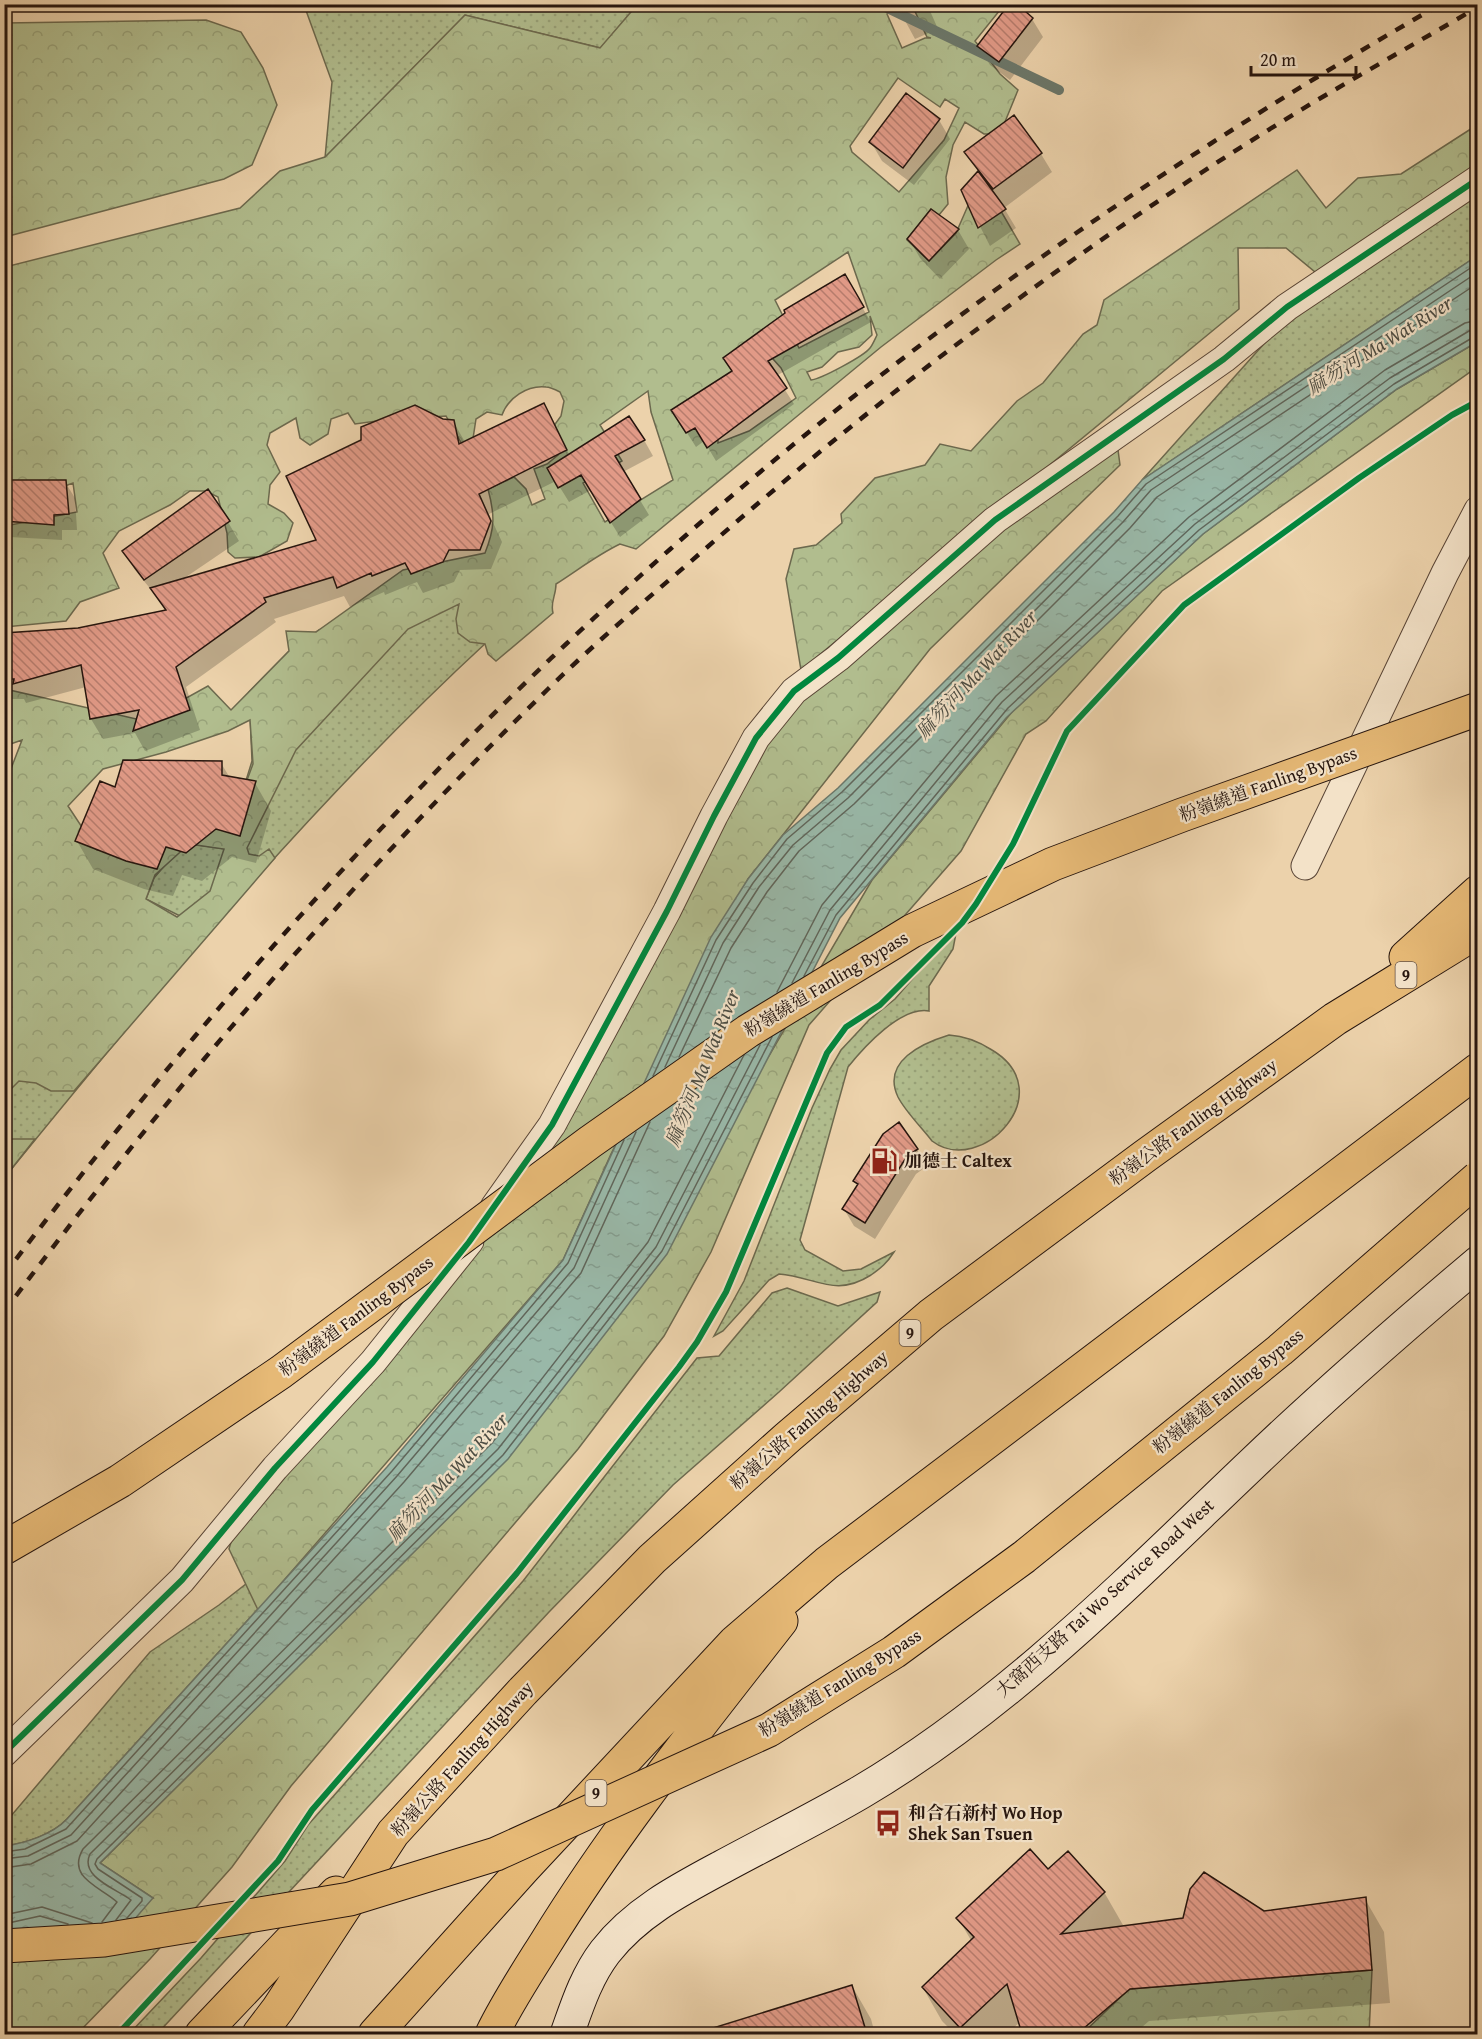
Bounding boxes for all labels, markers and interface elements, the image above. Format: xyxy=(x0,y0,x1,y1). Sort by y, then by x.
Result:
scale bar xyxy=(1251,39,1356,77)
text: 20 m xyxy=(1260,46,1296,73)
water label: 麻笏河 Ma Wat River xyxy=(1300,288,1458,401)
water label: 麻笏河 Ma Wat River xyxy=(908,602,1044,745)
street label: 粉嶺繞道 Fanling Bypass xyxy=(1175,739,1361,828)
street label: 粉嶺繞道 Fanling Bypass xyxy=(738,924,913,1043)
road number: 9 xyxy=(1396,962,1416,988)
water label: 麻笏河 Ma Wat River xyxy=(657,984,746,1151)
street label: 粉嶺公路 Fanling Highway xyxy=(1103,1051,1282,1192)
fuel station icon: 加德士 Caltex xyxy=(869,1146,899,1176)
place label: 加德士 Caltex xyxy=(904,1147,1012,1174)
street label: 粉嶺繞道 Fanling Bypass xyxy=(273,1248,439,1383)
road number: 9 xyxy=(900,1320,920,1346)
street label: 粉嶺繞道 Fanling Bypass xyxy=(1146,1321,1309,1460)
street label: 粉嶺公路 Fanling Highway xyxy=(724,1343,894,1496)
water label: 麻笏河 Ma Wat River xyxy=(379,1405,515,1548)
street label: 大窩西支路 Tai Wo Service Road West xyxy=(989,1492,1220,1703)
street label: 粉嶺繞道 Fanling Bypass xyxy=(753,1621,926,1744)
street label: 粉嶺公路 Fanling Highway xyxy=(384,1675,539,1843)
road number: 9 xyxy=(586,1780,606,1806)
place label: 和合石新村 Wo Hop Shek San Tsuen xyxy=(908,1799,1062,1847)
bus stop icon: 和合石新村 Wo Hop Shek San Tsuen xyxy=(873,1808,903,1838)

